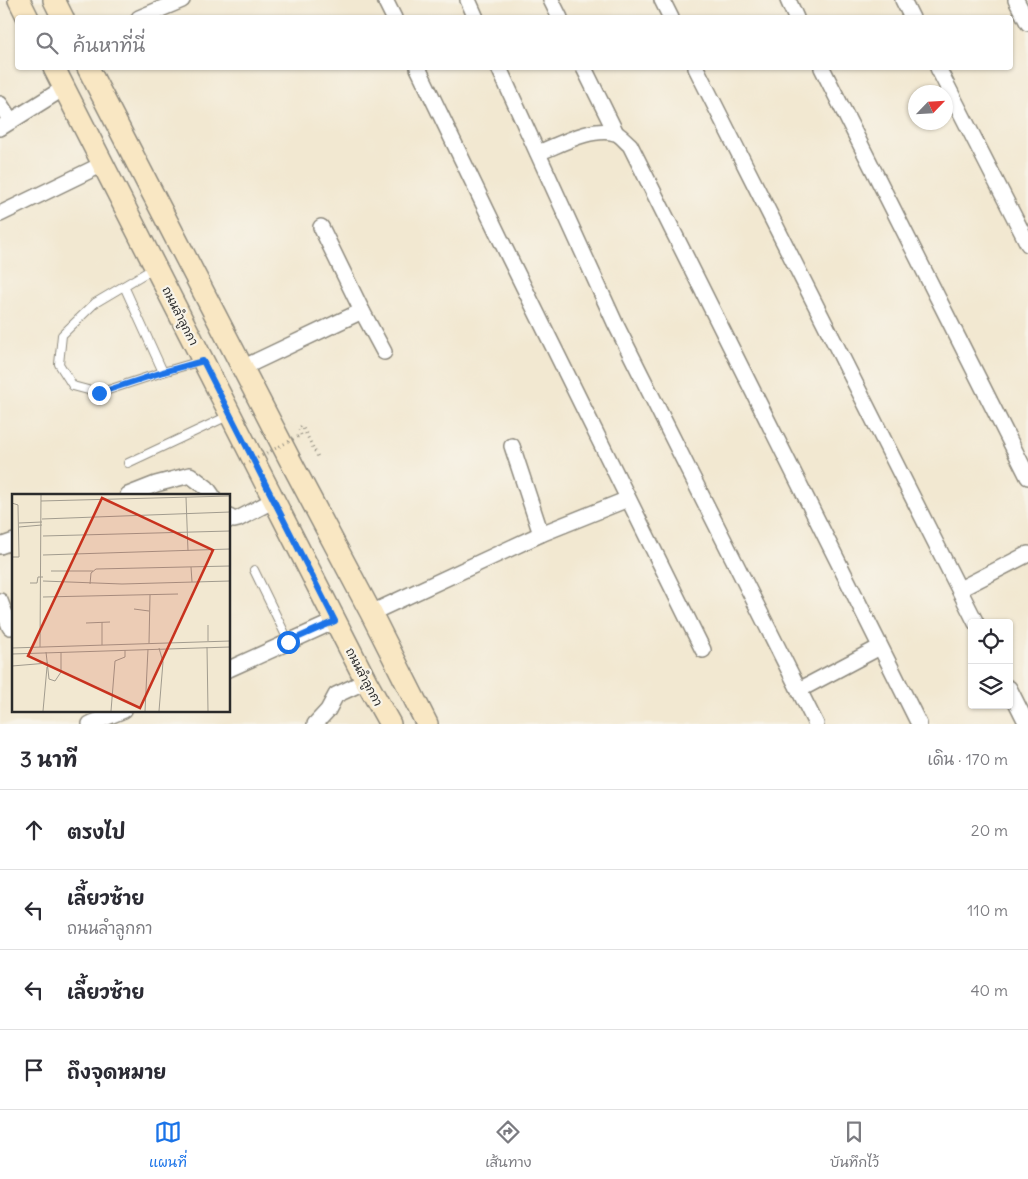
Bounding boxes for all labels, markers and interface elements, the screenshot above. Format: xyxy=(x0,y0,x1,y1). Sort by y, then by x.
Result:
search box xyxy=(15,15,1013,70)
icon: search xyxy=(33,29,61,57)
text: ค้นหาที่นี่ xyxy=(73,33,145,57)
north arrow xyxy=(908,85,953,130)
street label: ถนนลำลูกกา xyxy=(157,284,202,349)
route end xyxy=(88,382,111,405)
inset map xyxy=(12,494,230,712)
map controls xyxy=(968,619,1013,709)
button: locate xyxy=(968,619,1013,664)
route start xyxy=(277,631,300,654)
street label: ถนนลำลูกกา xyxy=(341,645,386,710)
button: layers xyxy=(968,664,1013,709)
text: 3 นาที xyxy=(20,746,77,773)
text: เดิน · 170 m xyxy=(927,749,1008,769)
icon: ahead xyxy=(20,816,48,844)
text: ตรงไป xyxy=(67,820,125,844)
text: 20 m xyxy=(971,820,1008,840)
text: เลี้ยวซ้าย xyxy=(67,886,144,910)
icon: left xyxy=(20,896,48,924)
text: 110 m xyxy=(967,900,1008,920)
text: ถนนลำลูกกา xyxy=(67,918,153,938)
icon: left xyxy=(20,976,48,1004)
text: เลี้ยวซ้าย xyxy=(67,980,144,1004)
text: 40 m xyxy=(970,980,1008,1000)
icon: arrive xyxy=(20,1056,48,1084)
text: ถึงจุดหมาย xyxy=(67,1060,166,1084)
tab: แผนที่ xyxy=(149,1118,187,1172)
tab: เส้นทาง xyxy=(485,1118,531,1172)
tab: บันทึกไว้ xyxy=(830,1118,879,1172)

